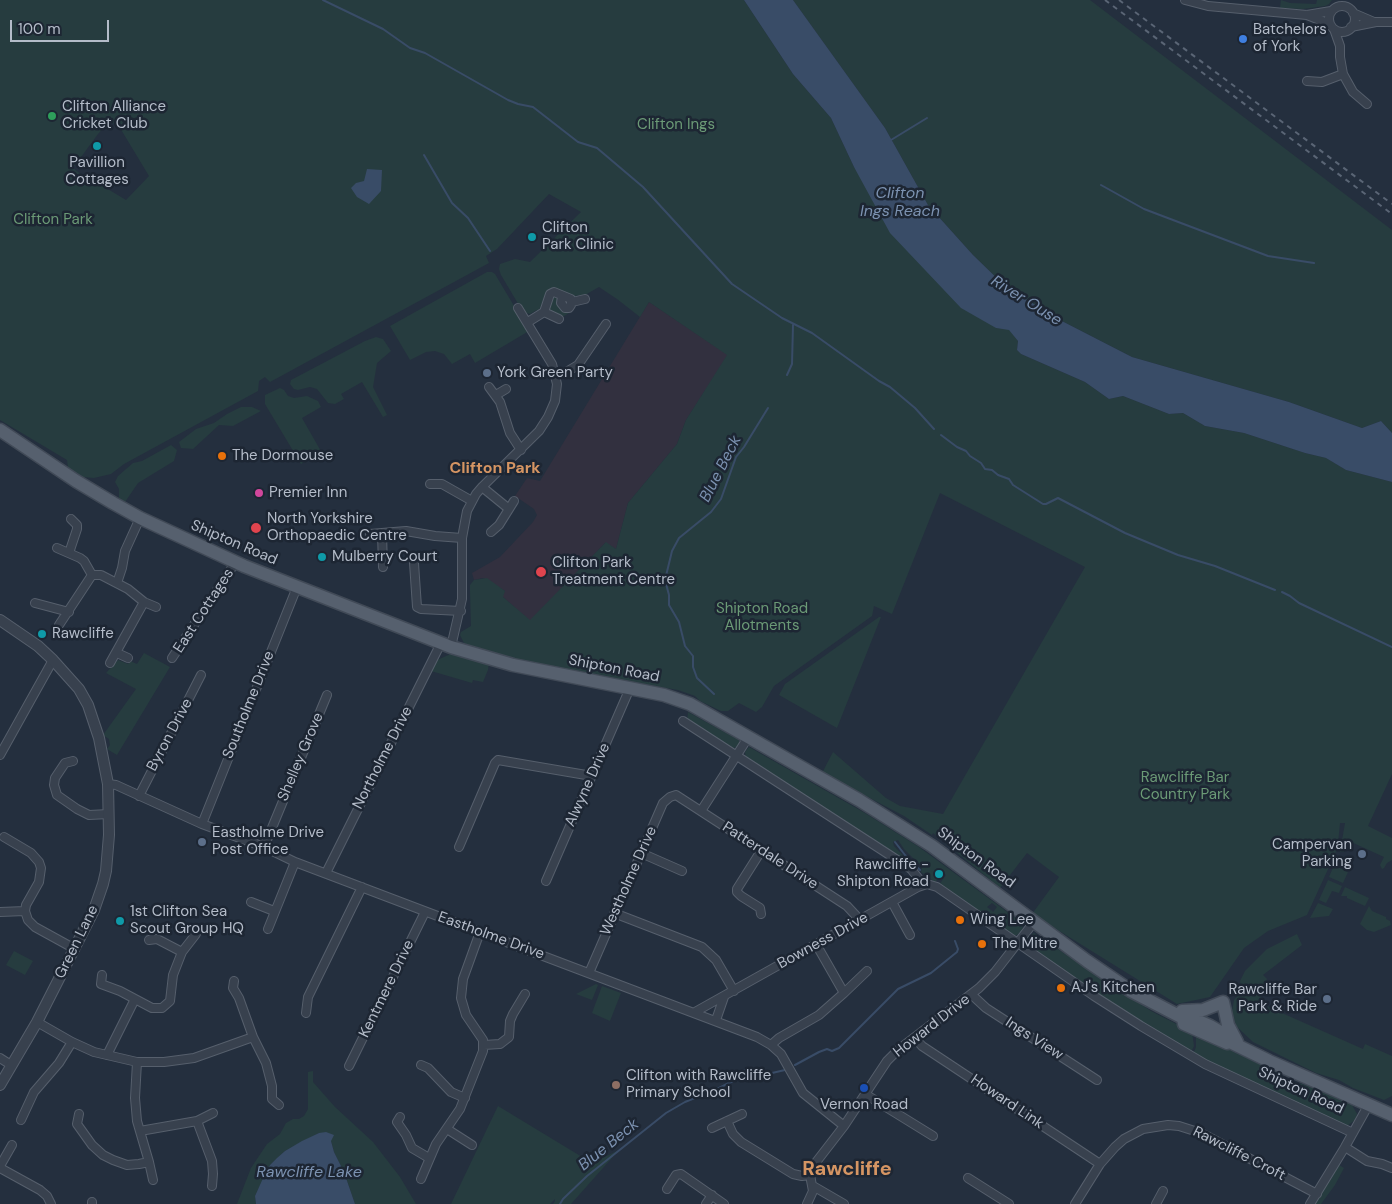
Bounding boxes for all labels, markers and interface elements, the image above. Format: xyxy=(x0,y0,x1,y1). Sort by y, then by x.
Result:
scale bar xyxy=(12,10,111,42)
text: 100 m xyxy=(18,19,61,39)
place label: Batchelors of York xyxy=(1253,21,1327,56)
marker: Batchelors of York xyxy=(1237,33,1249,45)
place label: Clifton Alliance Cricket Club xyxy=(62,98,166,133)
marker: Clifton Alliance Cricket Club xyxy=(46,110,58,122)
park label: Clifton Ings xyxy=(637,116,715,134)
marker: Pavillion Cottages xyxy=(91,140,103,152)
place label: Pavillion Cottages xyxy=(65,154,129,189)
water label: Clifton Ings Reach xyxy=(860,184,940,222)
park label: Clifton Park xyxy=(13,211,93,229)
place label: Clifton Park Clinic xyxy=(542,219,614,254)
marker: Clifton Park Clinic xyxy=(526,231,538,243)
water label: River Ouse xyxy=(987,272,1065,330)
place label: York Green Party xyxy=(497,364,613,382)
marker: York Green Party xyxy=(481,367,493,379)
water label: Blue Beck xyxy=(696,432,746,506)
place label: The Dormouse xyxy=(232,447,333,465)
marker: The Dormouse xyxy=(216,450,228,462)
district label: Clifton Park xyxy=(450,459,540,479)
place label: Premier Inn xyxy=(269,484,347,502)
marker: Premier Inn xyxy=(253,487,265,499)
place label: North Yorkshire Orthopaedic Centre xyxy=(267,510,407,545)
street label: Shipton Road xyxy=(188,517,280,569)
marker: North Yorkshire Orthopaedic Centre xyxy=(249,521,263,535)
place label: Mulberry Court xyxy=(332,548,438,566)
marker: Mulberry Court xyxy=(316,551,328,563)
place label: Clifton Park Treatment Centre xyxy=(552,554,675,589)
street label: East Cottages xyxy=(170,565,238,657)
marker: Clifton Park Treatment Centre xyxy=(534,565,548,579)
park label: Shipton Road Allotments xyxy=(716,600,808,635)
place label: Rawcliffe xyxy=(52,625,114,643)
marker: Rawcliffe xyxy=(36,628,48,640)
street label: Southolme Drive xyxy=(219,649,279,761)
street label: Shipton Road xyxy=(567,651,661,687)
street label: Byron Drive xyxy=(143,696,197,774)
street label: Northolme Drive xyxy=(349,704,417,812)
street label: Shelley Grove xyxy=(274,710,328,804)
street label: Alwyne Drive xyxy=(562,740,614,830)
park label: Rawcliffe Bar Country Park xyxy=(1140,769,1230,804)
street label: Patterdale Drive xyxy=(719,818,821,894)
place label: Eastholme Drive Post Office xyxy=(212,824,324,859)
street label: Westholme Drive xyxy=(597,824,661,938)
street label: Shipton Road xyxy=(933,824,1019,892)
marker: Eastholme Drive Post Office xyxy=(196,836,208,848)
place label: Campervan Parking xyxy=(1272,836,1352,871)
marker: Campervan Parking xyxy=(1356,848,1368,860)
place label: Rawcliffe - Shipton Road xyxy=(837,856,929,891)
marker: Rawcliffe - Shipton Road xyxy=(933,868,945,880)
street label: Green Lane xyxy=(51,902,103,982)
place label: 1st Clifton Sea Scout Group HQ xyxy=(130,903,244,938)
street label: Eastholme Drive xyxy=(435,908,547,964)
street label: Bowness Drive xyxy=(775,909,871,973)
place label: Wing Lee xyxy=(970,911,1034,929)
marker: Wing Lee xyxy=(954,914,966,926)
marker: 1st Clifton Sea Scout Group HQ xyxy=(114,915,126,927)
place label: The Mitre xyxy=(992,935,1057,953)
street label: Kentmere Drive xyxy=(356,937,418,1041)
marker: The Mitre xyxy=(976,938,988,950)
place label: AJ's Kitchen xyxy=(1071,979,1155,997)
place label: Rawcliffe Bar Park & Ride xyxy=(1228,981,1317,1016)
marker: AJ's Kitchen xyxy=(1055,982,1067,994)
street label: Howard Drive xyxy=(890,990,974,1062)
marker: Rawcliffe Bar Park & Ride xyxy=(1321,993,1333,1005)
street label: Ings View xyxy=(1002,1014,1066,1064)
street label: Shipton Road xyxy=(1255,1063,1347,1119)
place label: Clifton with Rawcliffe Primary School xyxy=(626,1067,771,1102)
street label: Howard Link xyxy=(967,1071,1047,1133)
marker: Clifton with Rawcliffe Primary School xyxy=(610,1079,622,1091)
marker: Vernon Road xyxy=(858,1082,870,1094)
place label: Vernon Road xyxy=(820,1096,908,1114)
water label: Blue Beck xyxy=(575,1115,643,1175)
street label: Rawcliffe Croft xyxy=(1190,1123,1288,1185)
district label: Rawcliffe xyxy=(802,1158,892,1182)
water label: Rawcliffe Lake xyxy=(256,1163,362,1183)

